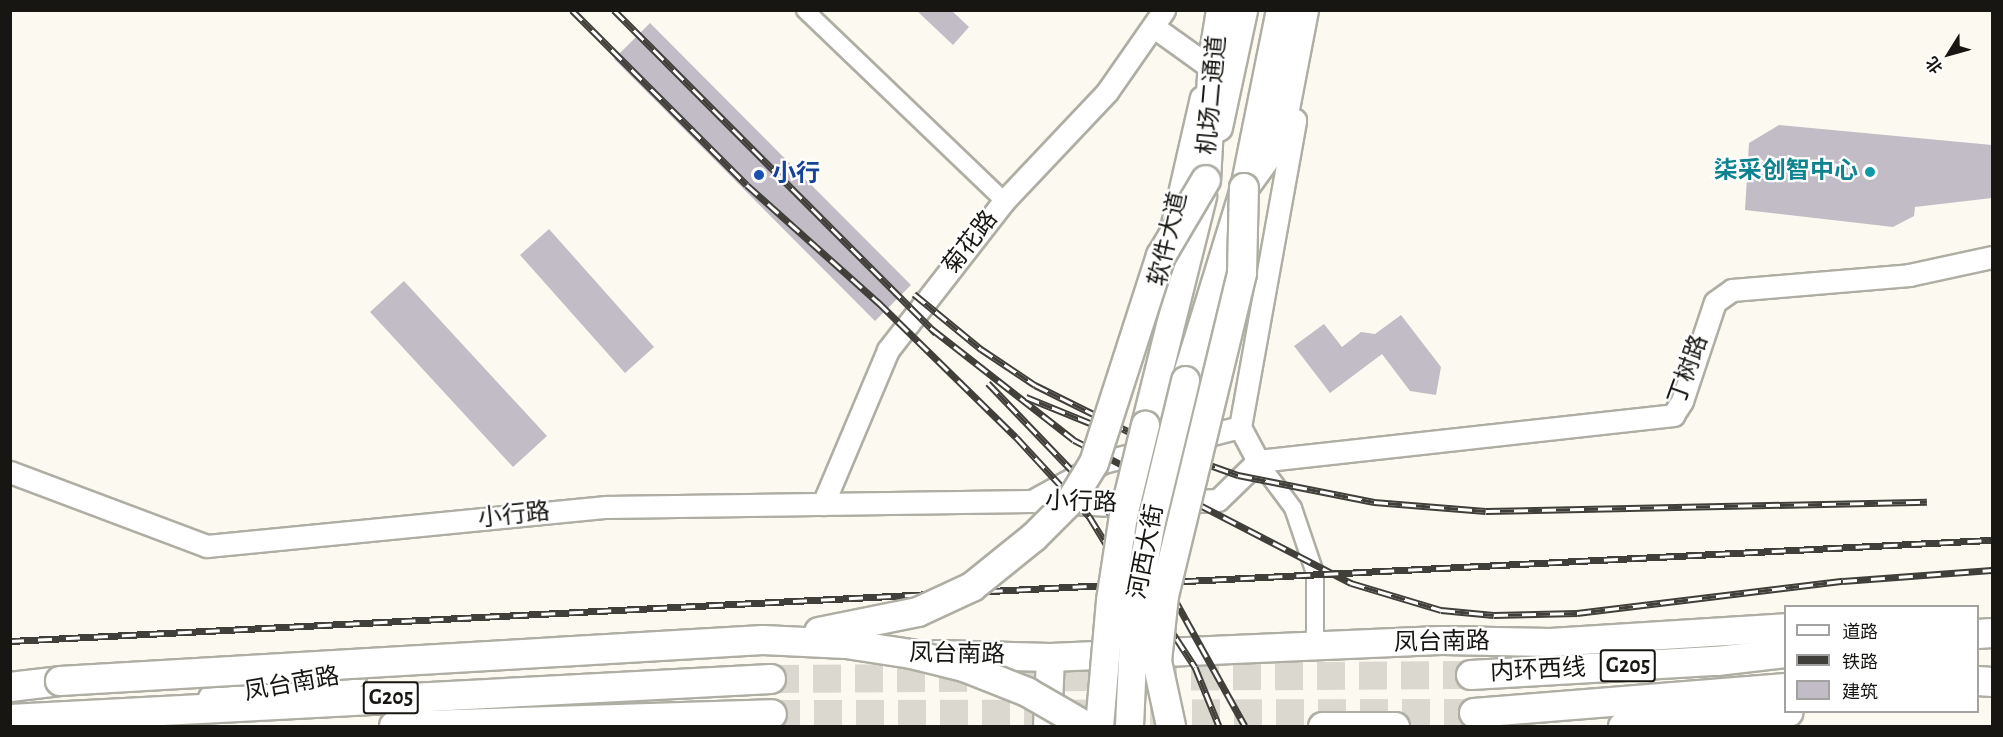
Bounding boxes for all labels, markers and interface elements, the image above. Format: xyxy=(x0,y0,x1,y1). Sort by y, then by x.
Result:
north arrow xyxy=(1919,24,1979,84)
street label: 机场二通道 xyxy=(1193,34,1233,156)
text: 北 xyxy=(1923,54,1946,76)
place label: 柒采创智中心 xyxy=(1714,158,1858,186)
place label: 小行 xyxy=(772,161,820,189)
marker: 柒采创智中心 xyxy=(1863,165,1877,179)
marker: 小行 xyxy=(750,166,768,184)
street label: 软件大道 xyxy=(1144,189,1194,289)
street label: 菊花路 xyxy=(937,206,1005,280)
street label: 丁树路 xyxy=(1663,331,1715,409)
street label: 小行路 xyxy=(1045,487,1117,519)
street label: 小行路 xyxy=(477,498,551,534)
street label: 河西大街 xyxy=(1124,502,1170,602)
legend xyxy=(1784,605,1979,713)
text: 道路 xyxy=(1842,624,1878,642)
street label: 凤台南路 xyxy=(1394,628,1490,658)
street label: 凤台南路 xyxy=(909,640,1005,670)
road number: G205 xyxy=(1600,647,1656,685)
street label: 内环西线 xyxy=(1489,654,1587,688)
text: 铁路 xyxy=(1842,654,1878,672)
street label: 凤台南路 xyxy=(242,662,342,708)
road number: G205 xyxy=(362,679,420,717)
text: 建筑 xyxy=(1842,684,1878,702)

